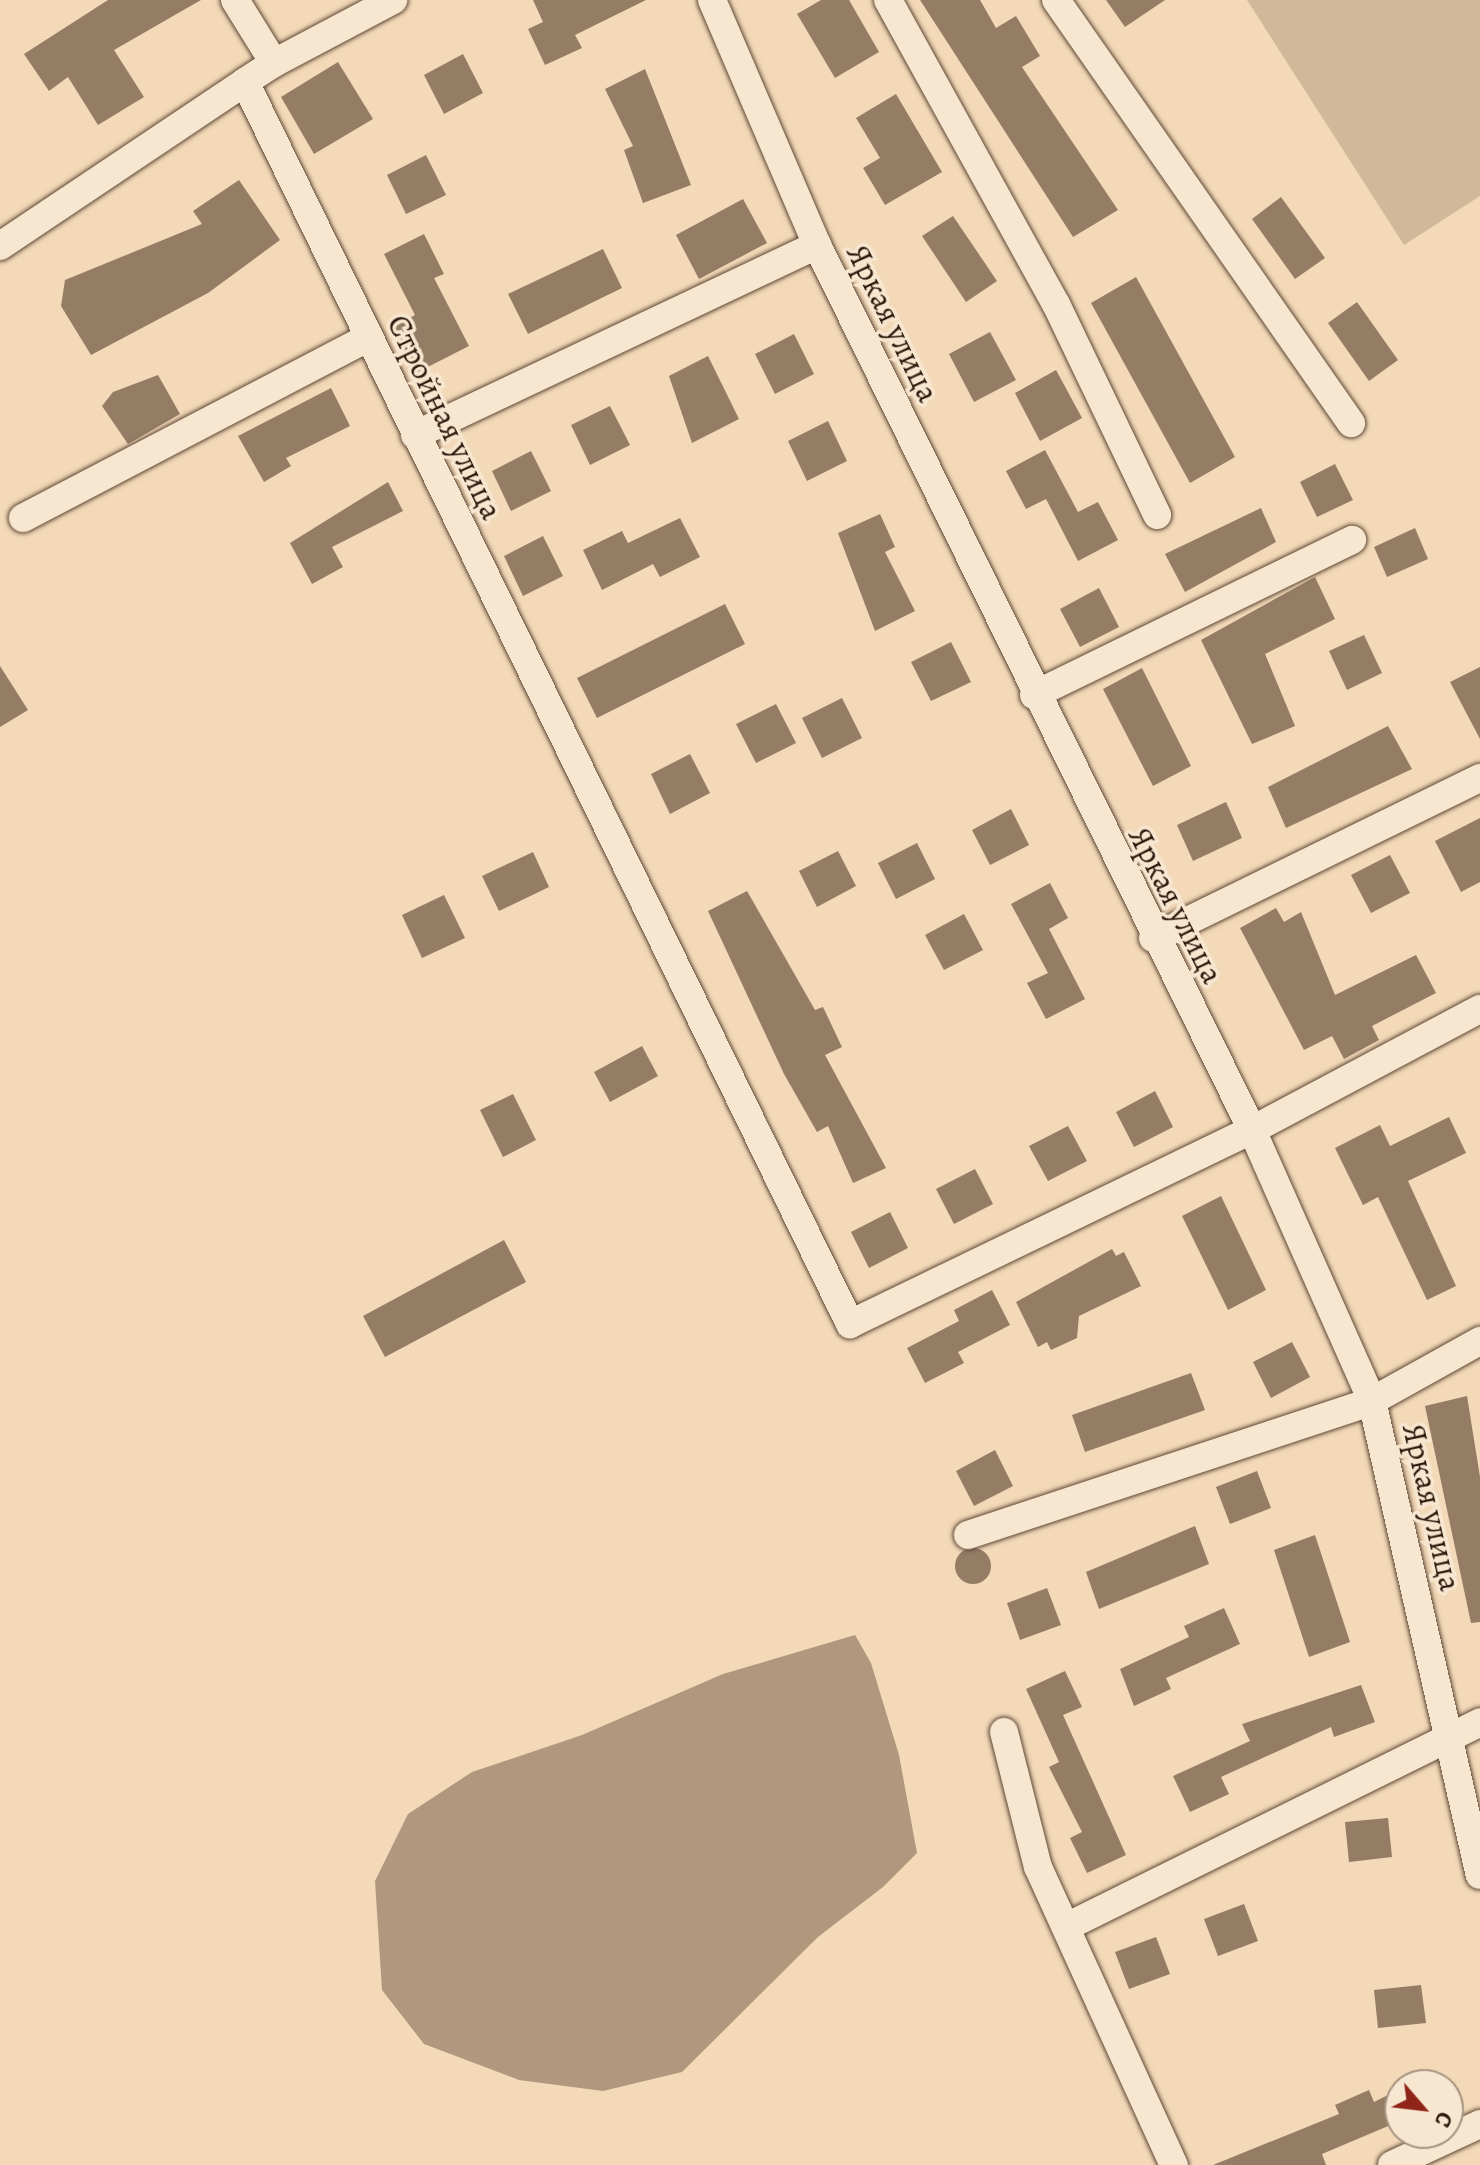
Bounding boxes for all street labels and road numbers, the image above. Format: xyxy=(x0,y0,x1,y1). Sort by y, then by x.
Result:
street label: Яркая улица xyxy=(838,238,948,408)
street label: Стройная улица xyxy=(379,308,511,526)
street label: Яркая улица xyxy=(1120,820,1232,990)
street label: Яркая улица xyxy=(1394,1420,1470,1594)

